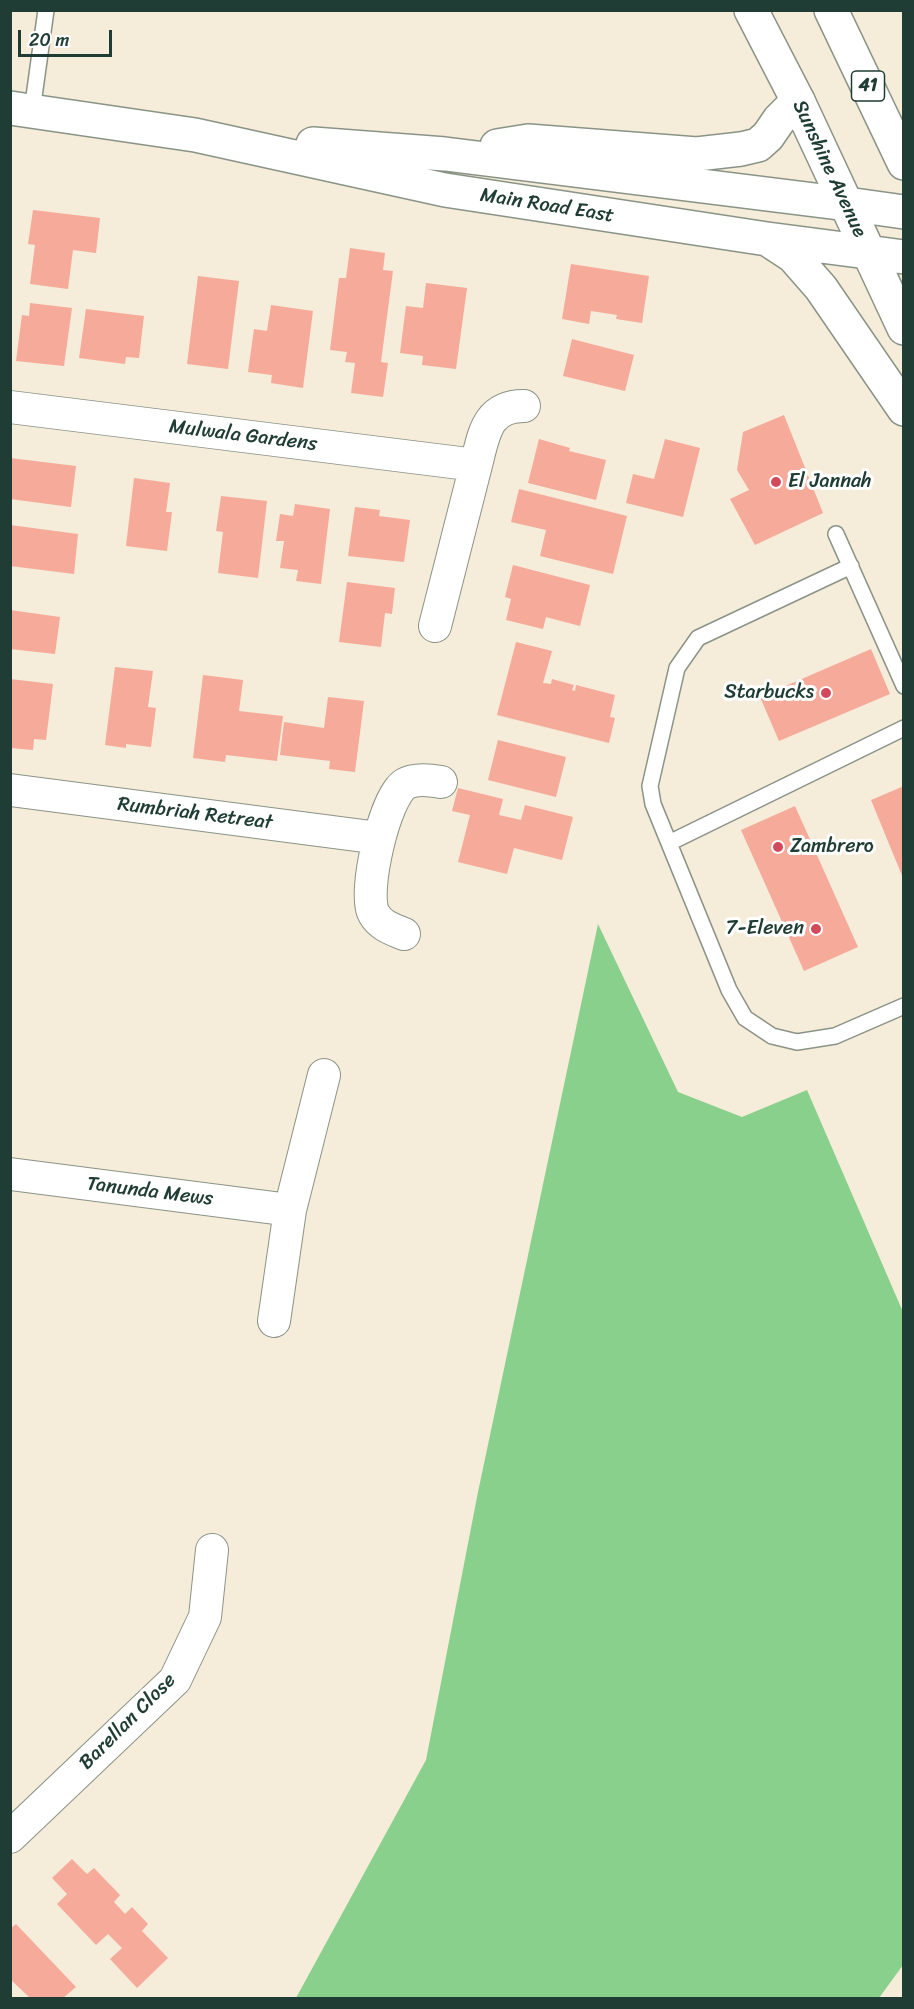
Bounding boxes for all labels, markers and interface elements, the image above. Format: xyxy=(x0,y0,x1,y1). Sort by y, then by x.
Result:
scale bar xyxy=(21,18,116,56)
text: 20 m xyxy=(29,24,69,56)
road number: 41 xyxy=(852,71,884,101)
street label: Sunshine Avenue xyxy=(787,97,871,241)
street label: Main Road East xyxy=(478,184,616,228)
street label: Mulwala Gardens xyxy=(168,415,318,457)
place label: El Jannah xyxy=(788,470,871,494)
marker: El Jannah xyxy=(769,475,783,489)
place label: Starbucks xyxy=(724,681,814,705)
marker: Starbucks xyxy=(819,686,833,700)
street label: Rumbriah Retreat xyxy=(116,793,274,835)
place label: Zambrero xyxy=(790,835,874,859)
marker: Zambrero xyxy=(771,840,785,854)
place label: 7-Eleven xyxy=(726,917,804,941)
marker: 7-Eleven xyxy=(809,922,823,936)
street label: Tanunda Mews xyxy=(85,1172,215,1212)
street label: Barellan Close xyxy=(75,1669,181,1775)

